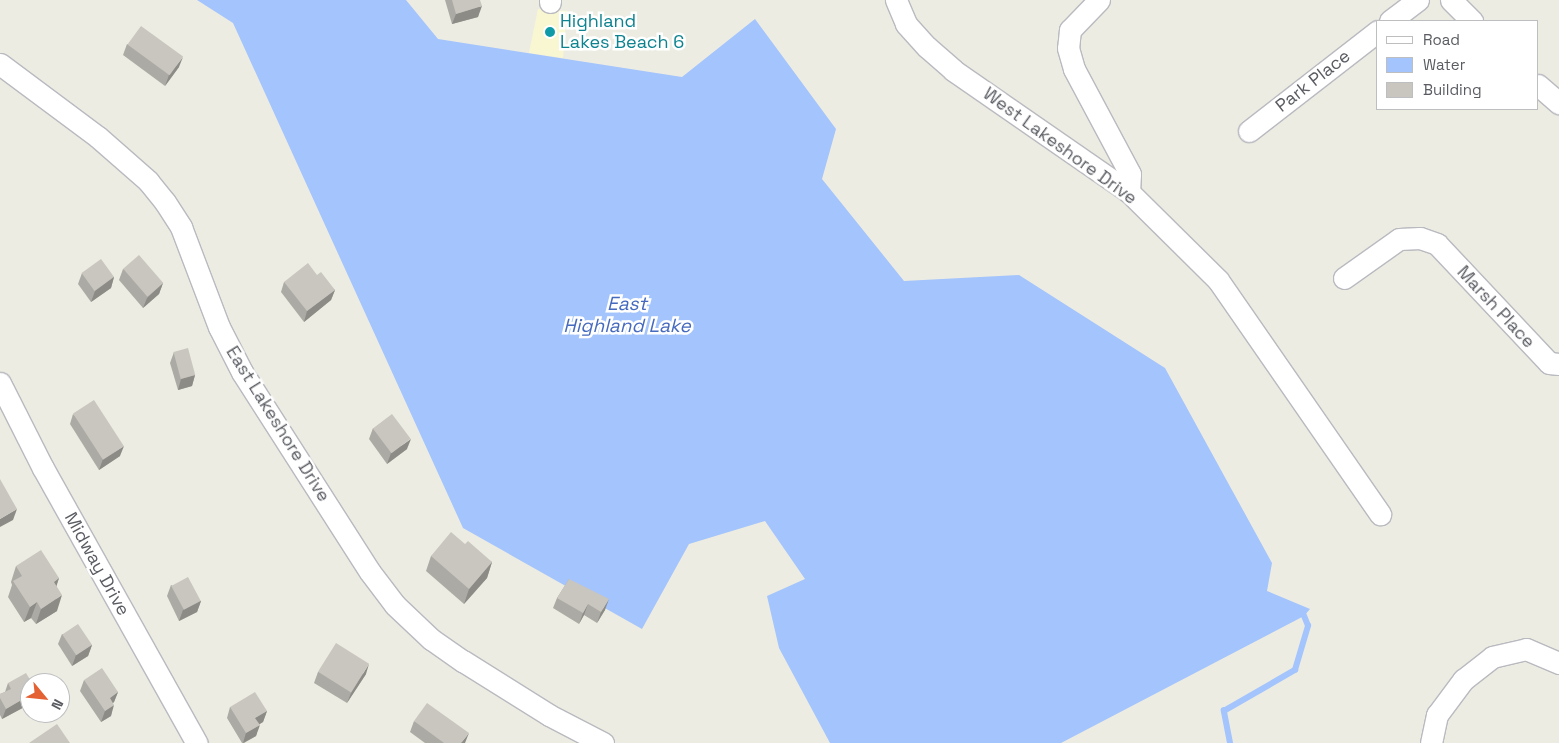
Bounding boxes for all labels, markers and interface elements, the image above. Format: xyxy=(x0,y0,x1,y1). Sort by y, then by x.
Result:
place label: Highland Lakes Beach 6 xyxy=(560,11,684,54)
legend xyxy=(1376,20,1539,110)
marker: Highland Lakes Beach 6 xyxy=(544,26,556,38)
text: Road xyxy=(1423,30,1460,49)
street label: Park Place xyxy=(1271,45,1355,117)
text: Water xyxy=(1423,55,1465,74)
text: Building xyxy=(1423,80,1482,99)
street label: West Lakeshore Drive xyxy=(979,83,1141,209)
street label: Marsh Place xyxy=(1452,261,1540,353)
water label: East Highland Lake xyxy=(563,293,691,337)
street label: East Lakeshore Drive xyxy=(221,342,335,506)
street label: Midway Drive xyxy=(60,509,134,619)
north arrow xyxy=(20,673,70,723)
text: N xyxy=(47,696,68,713)

